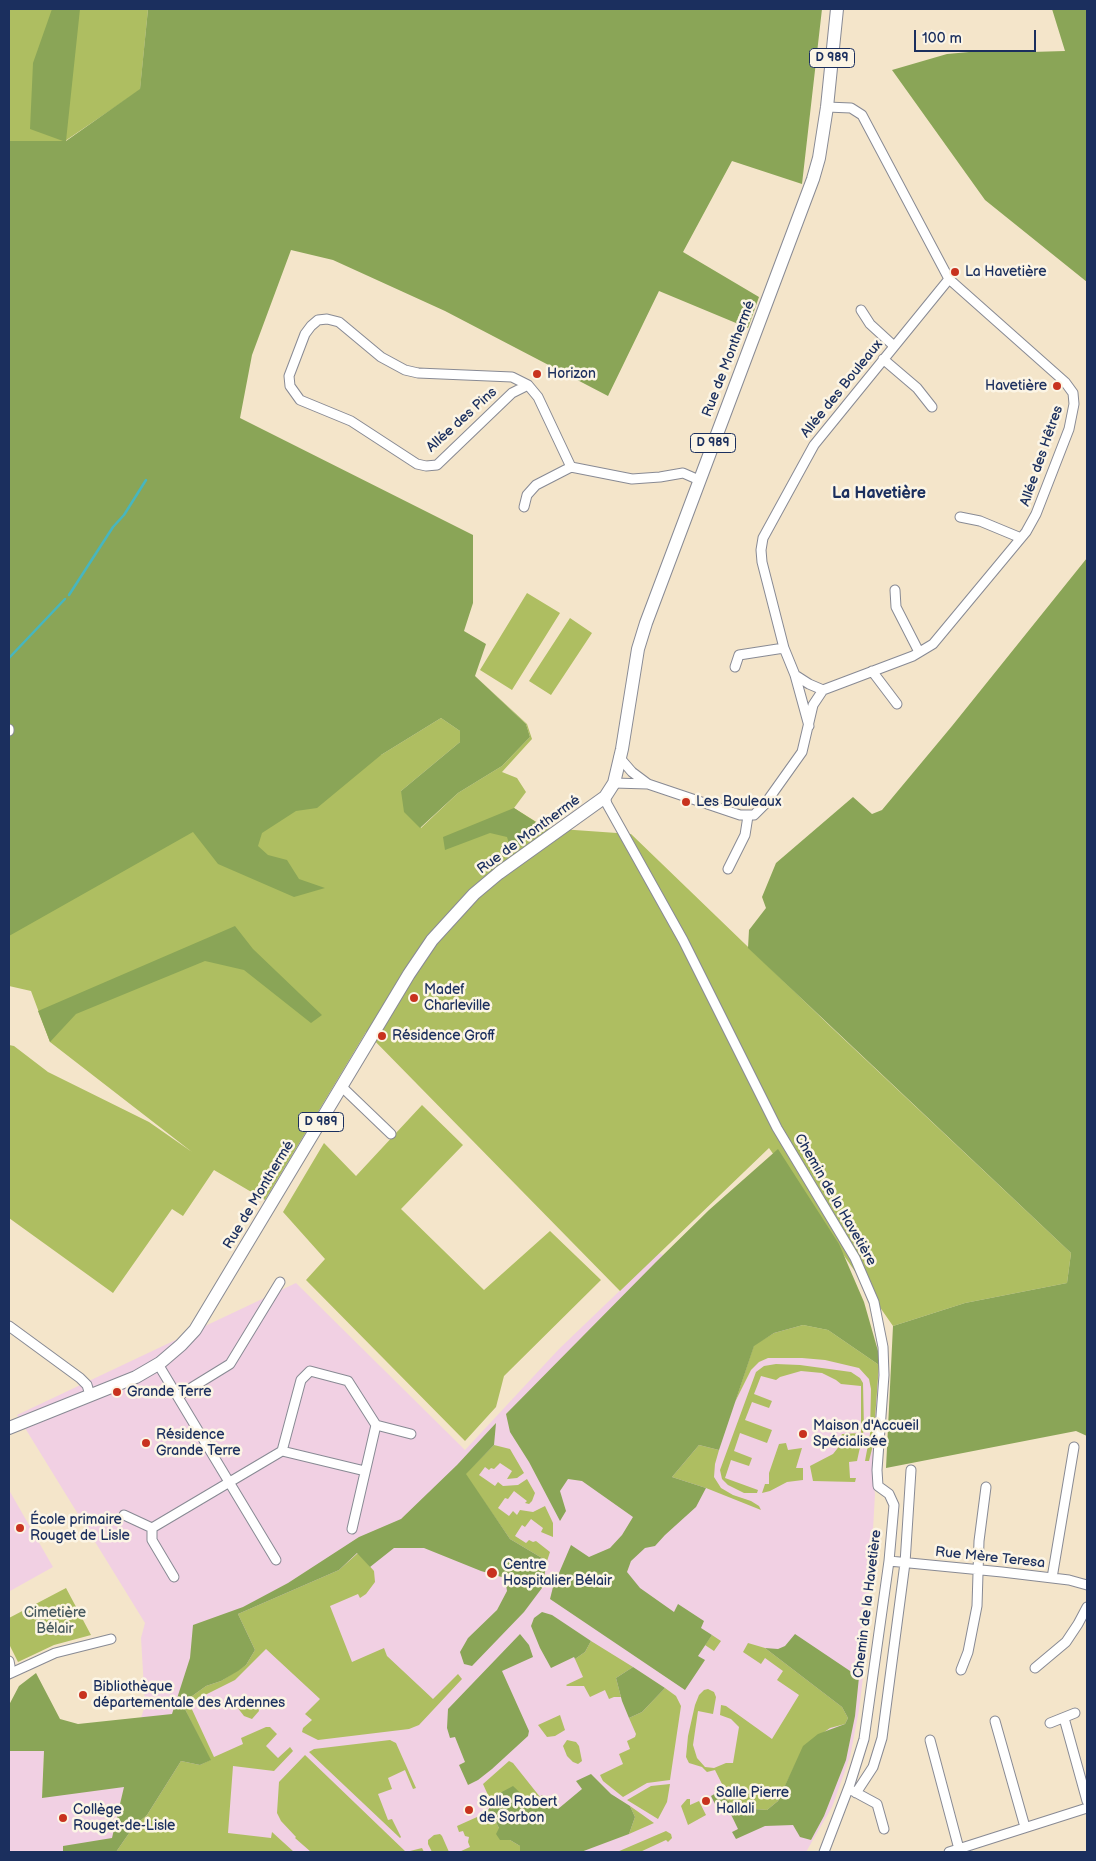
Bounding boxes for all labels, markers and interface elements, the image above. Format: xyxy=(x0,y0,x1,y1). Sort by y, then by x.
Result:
scale bar xyxy=(916,20,1038,52)
text: 100 m xyxy=(922,29,962,48)
road number: D 989 xyxy=(810,48,854,68)
place label: La Havetière xyxy=(965,264,1046,280)
marker: La Havetière xyxy=(949,266,961,278)
street label: Rue de Monthermé xyxy=(699,298,759,420)
street label: Allée des Bouleaux xyxy=(797,337,887,441)
place label: Horizon xyxy=(547,366,596,382)
marker: Horizon xyxy=(531,368,543,380)
place label: Havetière xyxy=(985,378,1047,394)
marker: Havetière xyxy=(1051,380,1063,392)
street label: Allée des Pins xyxy=(423,384,501,456)
street label: Allée des Hêtres xyxy=(1017,404,1067,508)
road number: D 989 xyxy=(690,433,736,452)
district label: La Havetière xyxy=(832,484,926,504)
street label: Rue de Monthermé xyxy=(474,792,584,878)
place label: Les Bouleaux xyxy=(696,794,781,810)
marker: Les Bouleaux xyxy=(680,796,692,808)
place label: Madef Charleville xyxy=(424,982,490,1014)
marker: Madef Charleville xyxy=(408,992,420,1004)
place label: Résidence Groff xyxy=(392,1028,495,1044)
marker: Résidence Groff xyxy=(376,1030,388,1042)
road number: D 989 xyxy=(298,1112,344,1132)
street label: Chemin de la Havetière xyxy=(790,1131,880,1269)
street label: Rue de Monthermé xyxy=(220,1138,298,1252)
place label: Grande Terre xyxy=(127,1384,212,1400)
marker: Grande Terre xyxy=(111,1386,123,1398)
place label: Maison d'Accueil Spécialisée xyxy=(813,1418,919,1450)
place label: Résidence Grande Terre xyxy=(156,1427,241,1460)
marker: Maison d'Accueil Spécialisée xyxy=(797,1428,809,1440)
marker: Résidence Grande Terre xyxy=(140,1437,152,1449)
place label: École primaire Rouget de Lisle xyxy=(30,1512,130,1544)
marker: École primaire Rouget de Lisle xyxy=(14,1522,26,1534)
street label: Chemin de la Havetière xyxy=(851,1529,885,1679)
street label: Rue Mère Teresa xyxy=(934,1544,1046,1572)
place label: Centre Hospitalier Bélair xyxy=(503,1557,612,1590)
marker: Centre Hospitalier Bélair xyxy=(485,1566,499,1580)
park label: Cimetière Bélair xyxy=(24,1605,86,1638)
place label: Bibliothèque départementale des Ardennes xyxy=(93,1679,285,1711)
marker: Bibliothèque départementale des Ardennes xyxy=(77,1689,89,1701)
place label: Salle Pierre Hallali xyxy=(716,1785,789,1818)
place label: Salle Robert de Sorbon xyxy=(479,1794,557,1826)
marker: Salle Pierre Hallali xyxy=(700,1795,712,1807)
place label: Collège Rouget-de-Lisle xyxy=(73,1802,175,1834)
marker: Salle Robert de Sorbon xyxy=(463,1804,475,1816)
marker: Collège Rouget-de-Lisle xyxy=(57,1812,69,1824)

